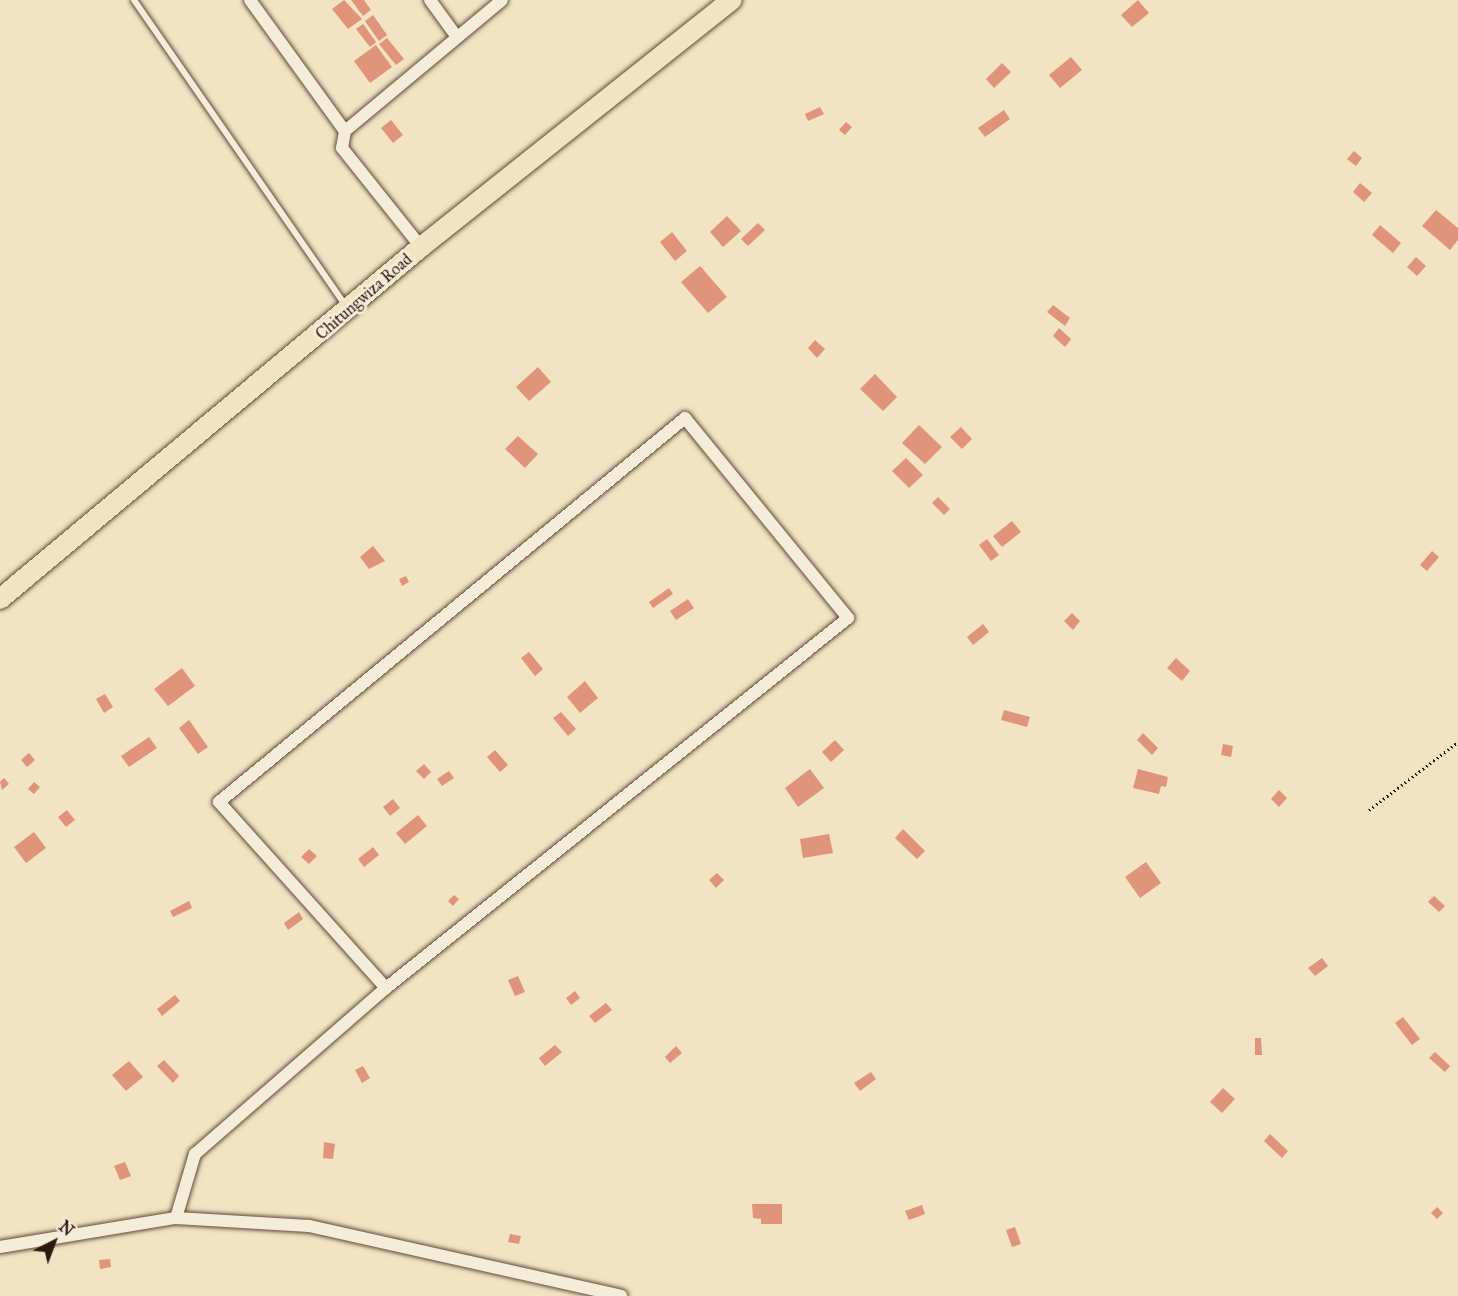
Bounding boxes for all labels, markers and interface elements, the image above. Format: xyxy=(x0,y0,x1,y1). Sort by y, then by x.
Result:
street label: Chitungwiza Road xyxy=(312,250,416,344)
north arrow xyxy=(24,1212,84,1272)
text: N xyxy=(55,1217,78,1240)

